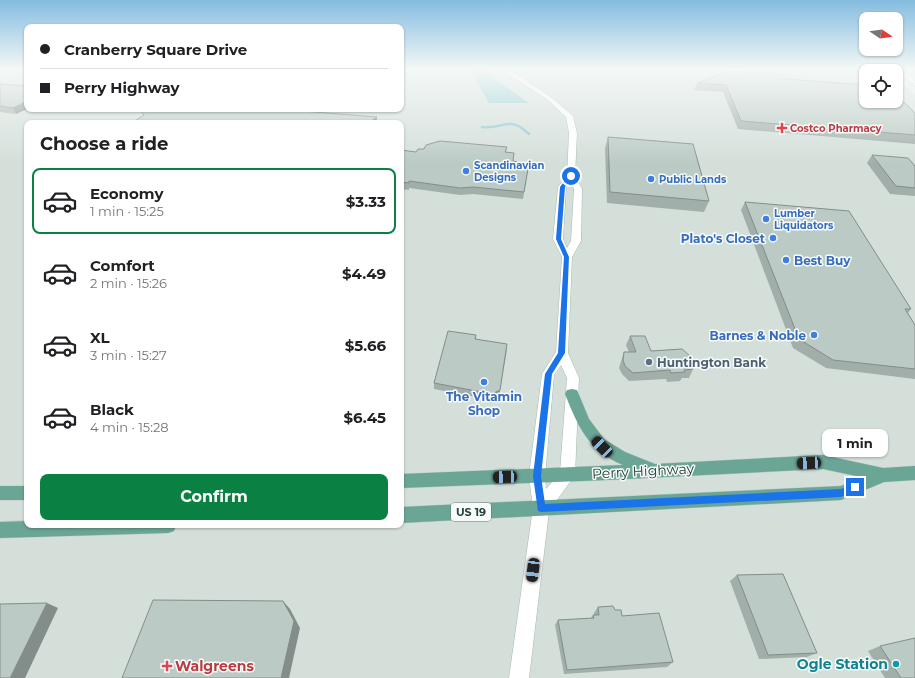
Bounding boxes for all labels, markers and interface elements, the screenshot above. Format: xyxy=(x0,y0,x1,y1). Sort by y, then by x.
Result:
north arrow xyxy=(859,12,903,56)
map controls xyxy=(859,12,903,108)
text: Cranberry Square Drive xyxy=(64,40,247,59)
button: locate xyxy=(859,64,903,108)
text: Perry Highway xyxy=(64,78,180,97)
place label: Costco Pharmacy xyxy=(790,122,883,135)
marker: Costco Pharmacy xyxy=(777,123,787,133)
text: Choose a ride xyxy=(40,133,168,155)
place label: Scandinavian Designs xyxy=(474,159,544,184)
marker: Scandinavian Designs xyxy=(461,166,471,176)
route start xyxy=(562,167,580,185)
place label: Public Lands xyxy=(659,173,727,186)
marker: Public Lands xyxy=(646,174,656,184)
icon: car xyxy=(42,183,78,219)
text: Economy xyxy=(90,184,163,203)
text: $3.33 xyxy=(346,192,386,211)
text: 1 min · 15:25 xyxy=(90,203,164,219)
place label: Lumber Liquidators xyxy=(774,207,834,232)
marker: Lumber Liquidators xyxy=(761,214,771,224)
place label: Plato's Closet xyxy=(681,231,766,246)
marker: Plato's Closet xyxy=(768,233,778,243)
place label: Best Buy xyxy=(794,253,851,268)
icon: car xyxy=(42,255,78,291)
marker: Best Buy xyxy=(781,255,791,265)
text: Comfort xyxy=(90,256,155,275)
text: $4.49 xyxy=(342,264,386,283)
text: 2 min · 15:26 xyxy=(90,275,167,291)
icon: car xyxy=(42,327,78,363)
text: XL xyxy=(90,328,109,347)
place label: Barnes & Noble xyxy=(709,328,806,343)
marker: Barnes & Noble xyxy=(809,330,819,340)
text: $5.66 xyxy=(345,336,386,355)
text: 3 min · 15:27 xyxy=(90,347,167,363)
place label: Huntington Bank xyxy=(657,355,766,370)
marker: Huntington Bank xyxy=(644,357,654,367)
marker: The Vitamin Shop xyxy=(479,377,489,387)
place label: The Vitamin Shop xyxy=(446,389,522,418)
icon: car xyxy=(42,399,78,435)
text: Black xyxy=(90,400,134,419)
text: $6.45 xyxy=(344,408,386,427)
text: 4 min · 15:28 xyxy=(90,419,169,435)
callout: 1 min xyxy=(822,429,888,457)
car xyxy=(589,434,615,460)
text: 1 min xyxy=(837,435,873,451)
car xyxy=(797,456,821,470)
street label: Perry Highway xyxy=(591,459,695,483)
car xyxy=(493,471,517,483)
button: Confirm xyxy=(40,474,388,520)
route end xyxy=(846,478,864,496)
road number: US 19 xyxy=(451,503,491,521)
car xyxy=(526,557,540,583)
place label: Ogle Station xyxy=(797,655,888,673)
place label: Walgreens xyxy=(175,657,254,675)
marker: Ogle Station xyxy=(891,659,901,669)
marker: Walgreens xyxy=(162,661,172,671)

